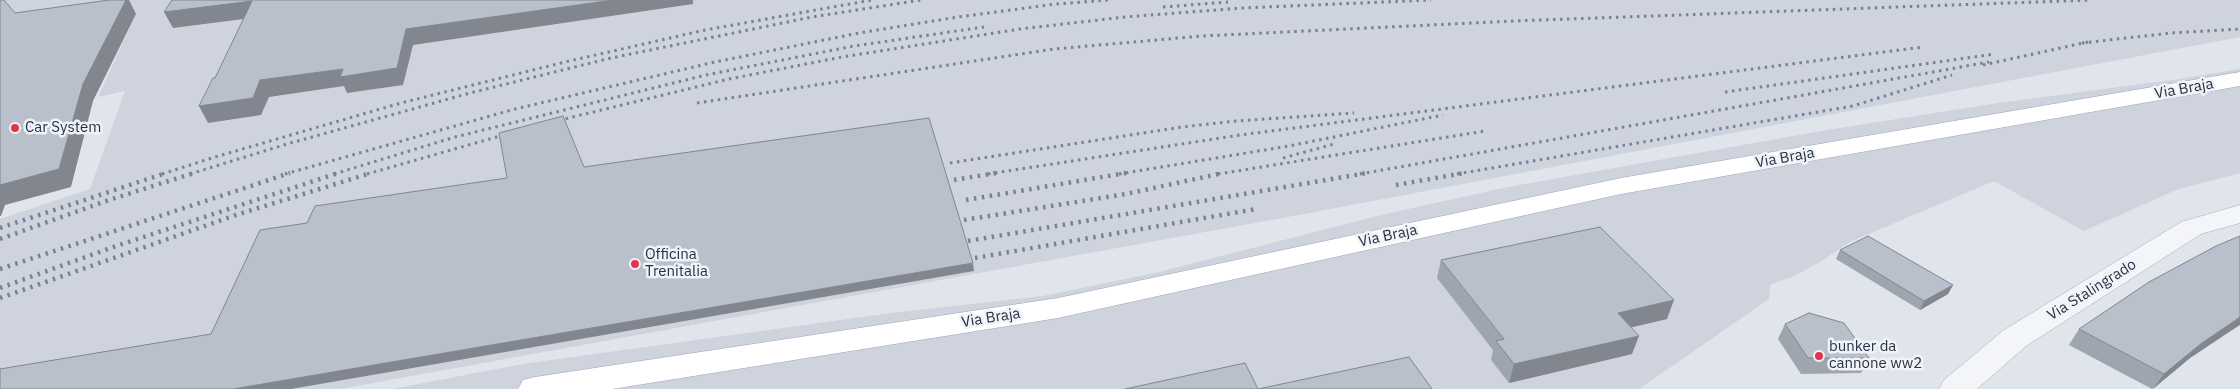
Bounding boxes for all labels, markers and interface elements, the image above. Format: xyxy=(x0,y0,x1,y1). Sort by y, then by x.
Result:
street label: Via Braja xyxy=(2153,75,2215,103)
place label: Car System xyxy=(25,119,101,137)
marker: Car System xyxy=(9,122,21,134)
street label: Via Braja xyxy=(1754,144,1816,172)
street label: Via Braja xyxy=(1357,221,1419,251)
place label: Officina Trenitalia xyxy=(645,246,708,281)
street label: Via Stalingrado xyxy=(2044,256,2140,324)
marker: Officina Trenitalia xyxy=(629,258,641,270)
street label: Via Braja xyxy=(960,304,1022,332)
place label: bunker da cannone ww2 xyxy=(1829,338,1922,373)
marker: bunker da cannone ww2 xyxy=(1813,350,1825,362)

